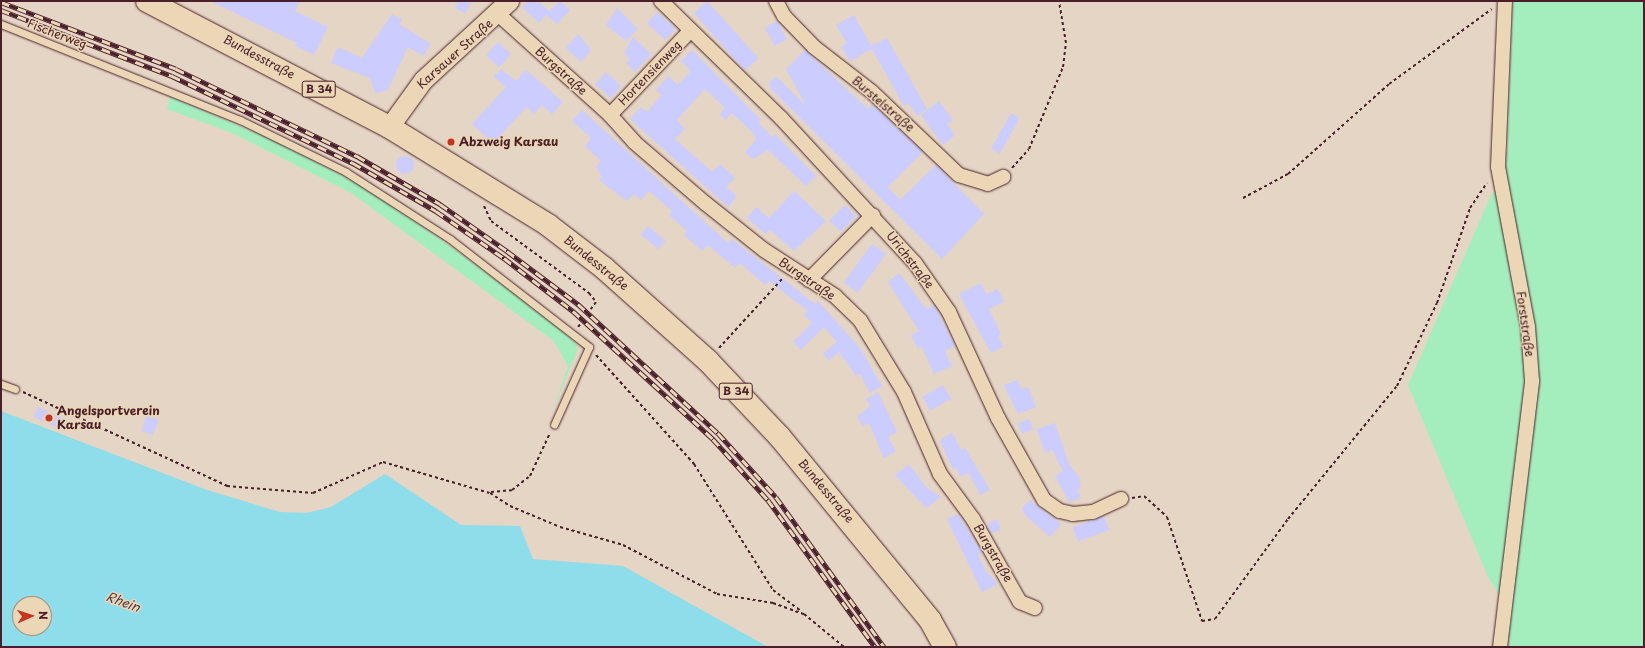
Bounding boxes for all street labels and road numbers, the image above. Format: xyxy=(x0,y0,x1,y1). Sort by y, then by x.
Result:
street label: Fischerweg xyxy=(25,16,89,52)
street label: Karsauer Straße xyxy=(414,16,496,92)
street label: Bundesstraße xyxy=(221,32,297,82)
street label: Hortensienweg xyxy=(616,38,684,108)
street label: Burgstraße xyxy=(532,44,590,98)
street label: Burstelstraße xyxy=(849,73,917,135)
road number: B 34 xyxy=(302,80,336,98)
street label: Urichstraße xyxy=(883,228,937,292)
street label: Bundesstraße xyxy=(561,233,631,293)
street label: Burgstraße xyxy=(776,255,838,303)
street label: Forststraße xyxy=(1513,290,1537,358)
road number: B 34 xyxy=(719,382,753,400)
street label: Bundesstraße xyxy=(795,456,857,526)
street label: Burgstraße xyxy=(971,521,1015,585)

